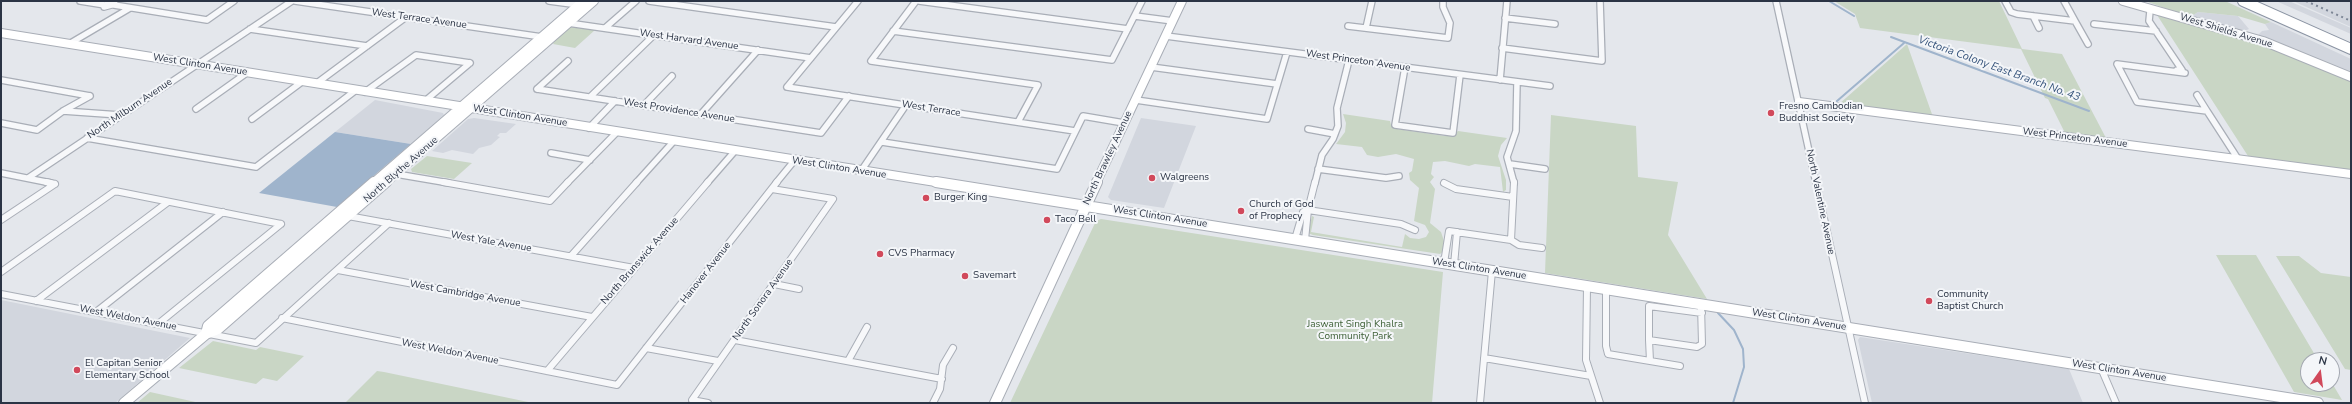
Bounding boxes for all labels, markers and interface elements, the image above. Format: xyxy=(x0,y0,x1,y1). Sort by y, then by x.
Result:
street label: West Terrace Avenue xyxy=(371,6,467,32)
street label: West Shields Avenue xyxy=(2178,11,2274,51)
street label: West Harvard Avenue xyxy=(639,27,739,53)
water label: Victoria Colony East Branch No. 43 xyxy=(1916,33,2082,105)
street label: West Princeton Avenue xyxy=(1305,48,1411,74)
street label: West Clinton Avenue xyxy=(152,52,248,78)
street label: North Milburn Avenue xyxy=(85,76,175,142)
street label: West Providence Avenue xyxy=(622,96,736,126)
street label: West Terrace xyxy=(901,98,961,120)
place label: Fresno Cambodian Buddhist Society xyxy=(1779,101,1863,124)
street label: West Clinton Avenue xyxy=(472,103,568,129)
marker: Fresno Cambodian Buddhist Society xyxy=(1766,108,1776,118)
street label: North Brawley Avenue xyxy=(1081,109,1135,207)
street label: West Princeton Avenue xyxy=(2022,126,2128,150)
street label: North Blythe Avenue xyxy=(361,134,441,206)
street label: North Valentine Avenue xyxy=(1803,148,1837,256)
street label: West Clinton Avenue xyxy=(791,155,887,181)
place label: Walgreens xyxy=(1160,172,1209,184)
marker: Walgreens xyxy=(1147,173,1157,183)
place label: Burger King xyxy=(934,192,987,204)
marker: Burger King xyxy=(921,193,931,203)
place label: Church of God of Prophecy xyxy=(1249,199,1313,222)
street label: West Clinton Avenue xyxy=(1112,204,1208,230)
marker: Church of God of Prophecy xyxy=(1236,206,1246,216)
place label: Taco Bell xyxy=(1055,214,1096,226)
street label: North Brunswick Avenue xyxy=(599,215,681,307)
marker: Taco Bell xyxy=(1042,215,1052,225)
street label: West Yale Avenue xyxy=(450,229,532,255)
street label: Hanover Avenue xyxy=(678,240,734,306)
place label: CVS Pharmacy xyxy=(888,248,955,260)
marker: CVS Pharmacy xyxy=(875,249,885,259)
street label: West Clinton Avenue xyxy=(1431,256,1527,282)
street label: North Sonora Avenue xyxy=(730,257,796,343)
place label: Savemart xyxy=(973,270,1016,282)
marker: Savemart xyxy=(960,271,970,281)
street label: West Cambridge Avenue xyxy=(409,278,521,310)
place label: Community Baptist Church xyxy=(1937,289,2003,312)
marker: Community Baptist Church xyxy=(1924,296,1934,306)
street label: West Weldon Avenue xyxy=(78,303,178,333)
street label: West Clinton Avenue xyxy=(1751,307,1847,333)
park label: Jaswant Singh Khalra Community Park xyxy=(1307,319,1403,342)
street label: West Weldon Avenue xyxy=(400,337,500,367)
north arrow xyxy=(2300,352,2340,392)
text: N xyxy=(2317,353,2329,369)
place label: El Capitan Senior Elementary School xyxy=(85,358,170,382)
street label: West Clinton Avenue xyxy=(2071,358,2167,384)
marker: El Capitan Senior Elementary School xyxy=(72,365,82,375)

